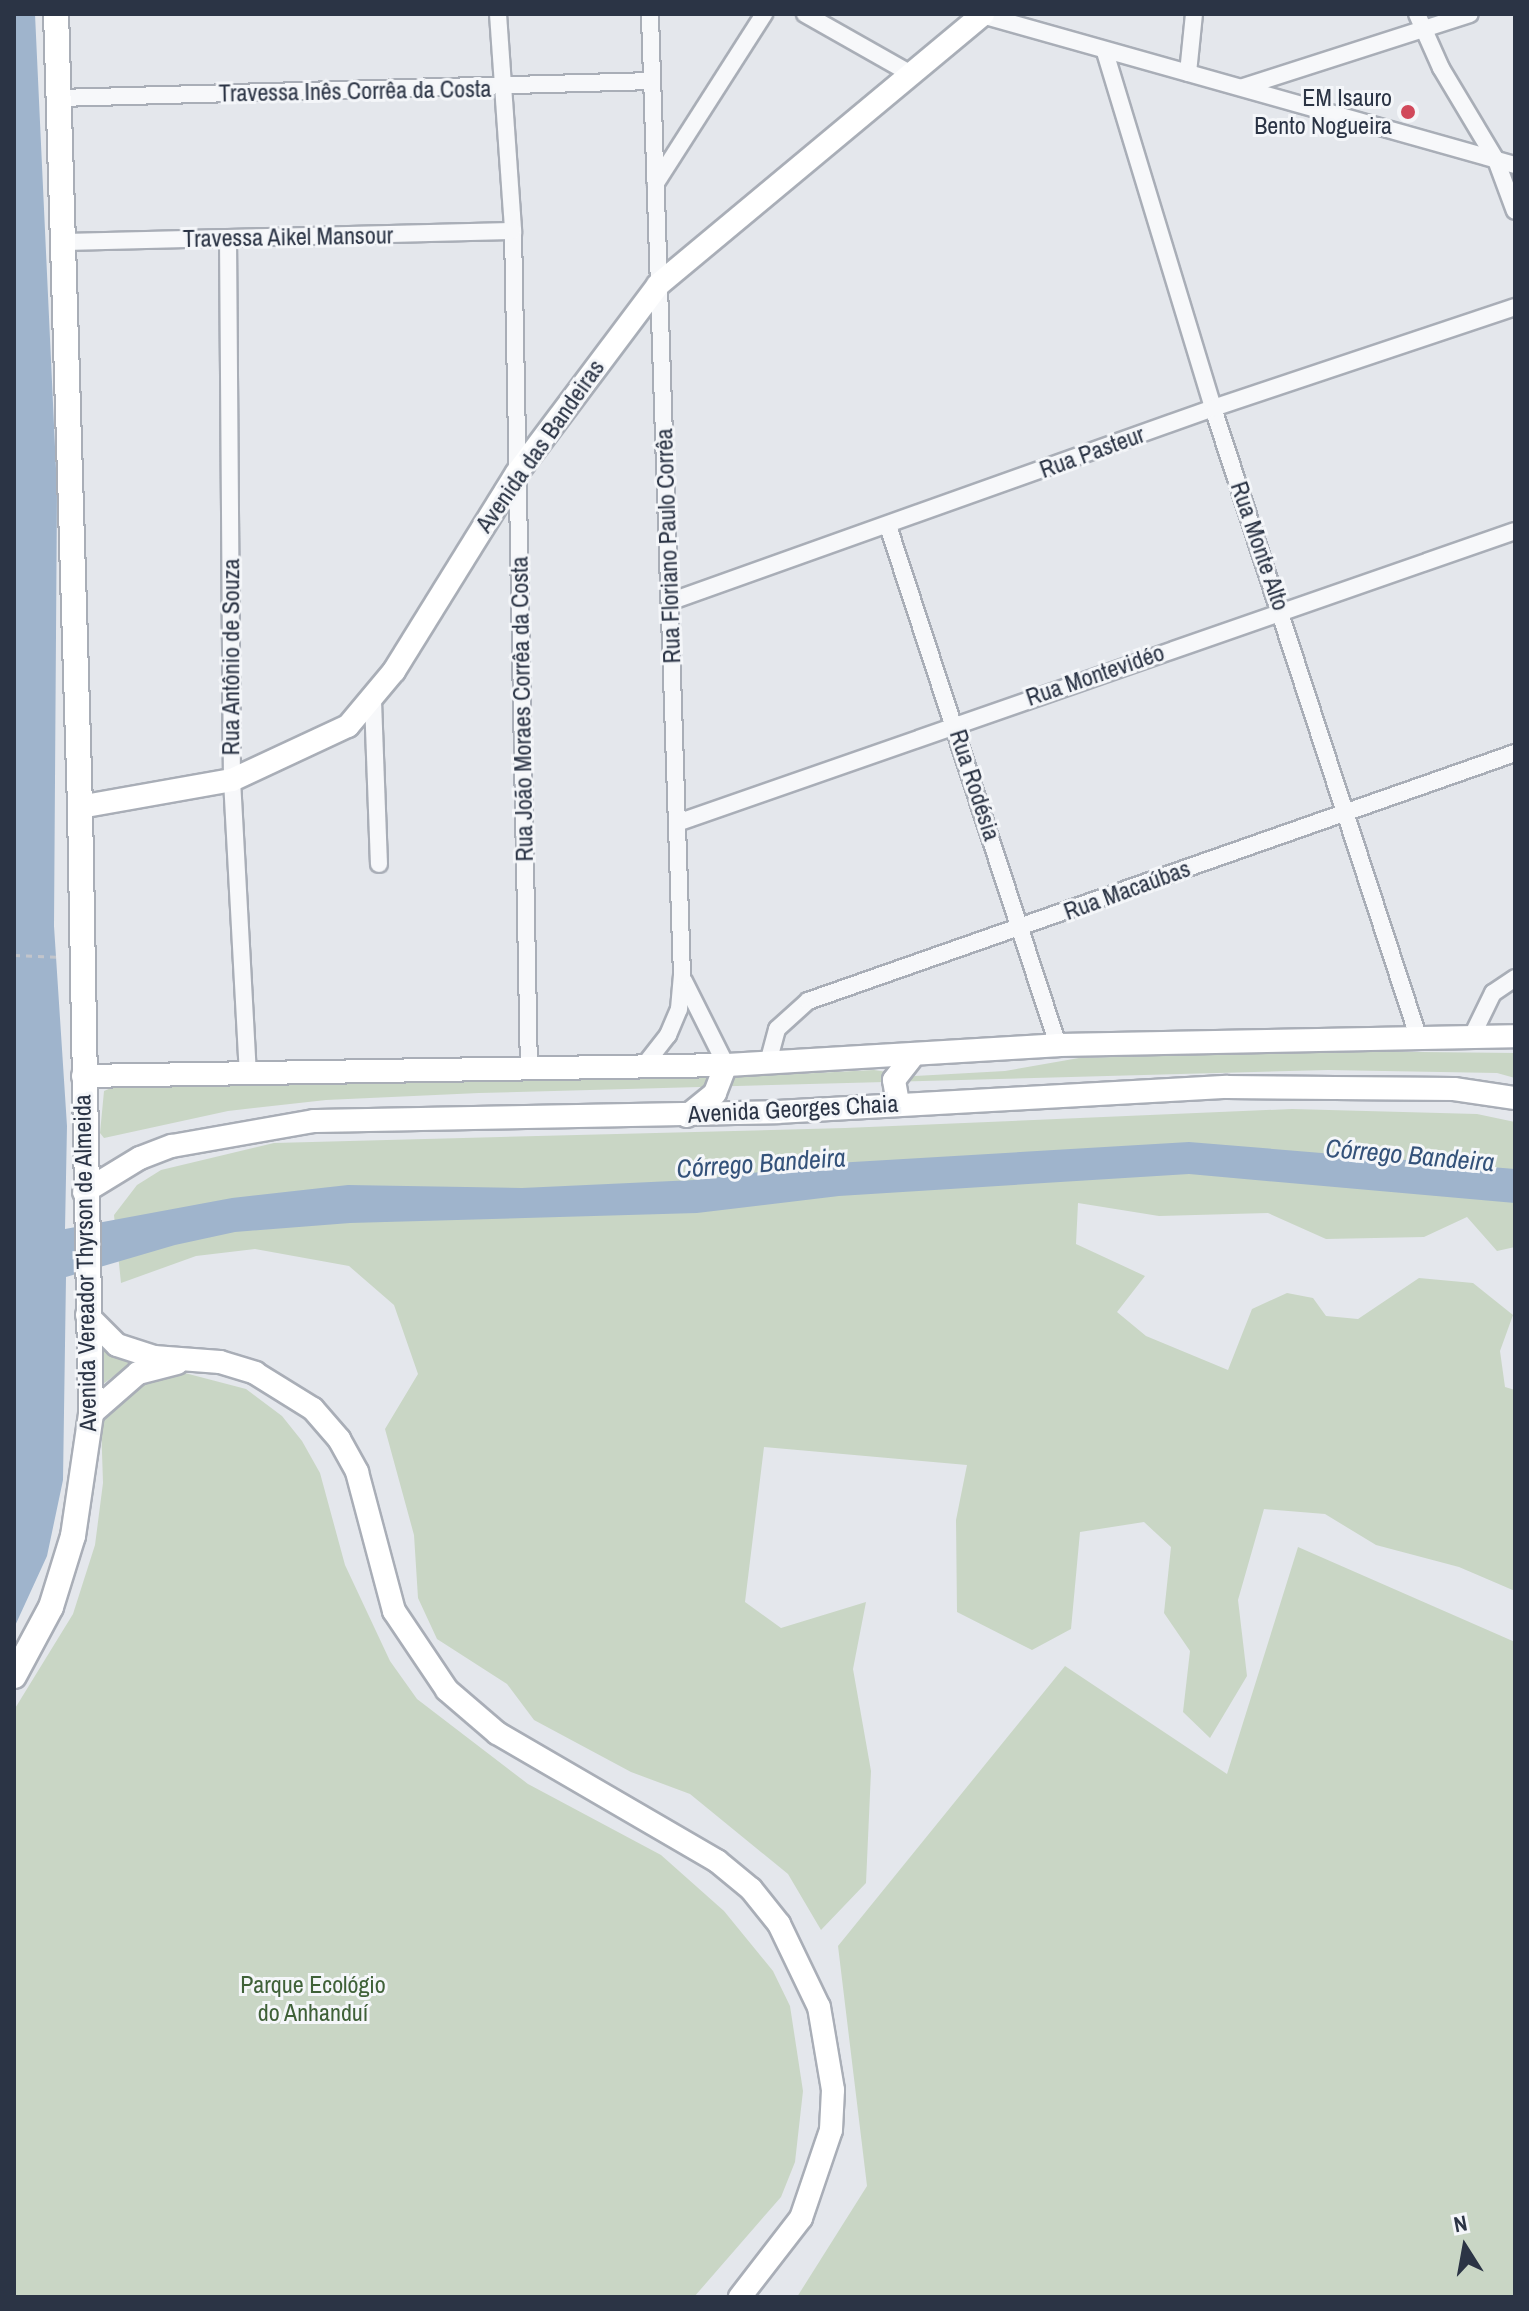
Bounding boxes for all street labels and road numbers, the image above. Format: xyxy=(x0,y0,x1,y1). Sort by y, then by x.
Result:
street label: Travessa Inês Corrêa da Costa xyxy=(218,74,492,108)
street label: Travessa Aikel Mansour xyxy=(182,221,394,253)
street label: Avenida das Bandeiras xyxy=(470,354,610,538)
street label: Rua Pasteur xyxy=(1036,420,1148,484)
street label: Rua Floriano Paulo Corrêa xyxy=(650,428,686,664)
street label: Rua Monte Alto xyxy=(1224,477,1296,615)
street label: Rua João Moraes Corrêa da Costa xyxy=(505,556,539,862)
street label: Rua Antônio de Souza xyxy=(217,558,245,756)
street label: Rua Montevidéo xyxy=(1022,638,1168,712)
street label: Rua Rodésia xyxy=(944,726,1006,844)
street label: Rua Macaúbas xyxy=(1060,854,1194,926)
street label: Avenida Georges Chaia xyxy=(687,1089,899,1129)
street label: Avenida Vereador Thyrson de Almeida xyxy=(68,1093,102,1433)

